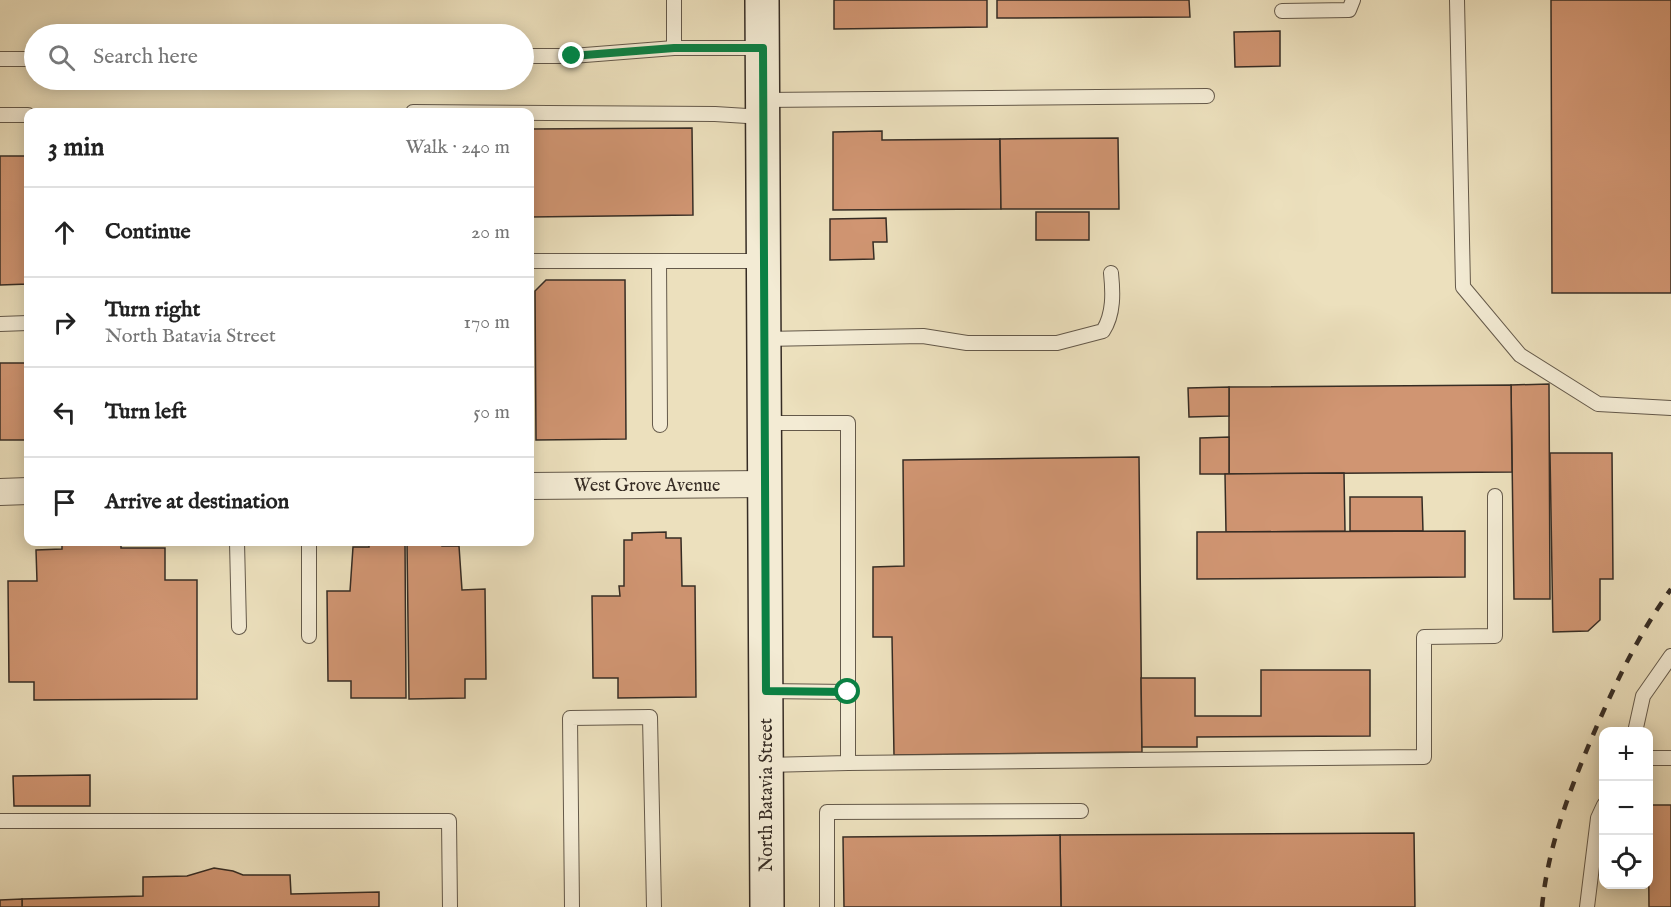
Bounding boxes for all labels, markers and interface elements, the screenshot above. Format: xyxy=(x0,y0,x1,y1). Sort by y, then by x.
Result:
search box xyxy=(24,24,534,90)
icon: search xyxy=(45,41,78,74)
route end xyxy=(558,42,584,68)
text: Search here xyxy=(93,43,198,71)
text: 3 min xyxy=(48,131,104,164)
text: Walk · 240 m xyxy=(405,135,510,160)
icon: ahead xyxy=(48,216,81,249)
text: Continue xyxy=(105,218,191,246)
text: 20 m xyxy=(471,220,510,245)
text: Turn right xyxy=(105,296,200,324)
icon: right xyxy=(48,306,81,339)
text: 170 m xyxy=(464,310,510,335)
text: North Batavia Street xyxy=(105,324,276,349)
icon: left xyxy=(48,396,81,429)
text: Turn left xyxy=(105,398,187,426)
text: 50 m xyxy=(473,400,510,425)
street label: West Grove Avenue xyxy=(574,475,720,498)
icon: arrive xyxy=(48,486,81,519)
text: Arrive at destination xyxy=(105,488,289,516)
route start xyxy=(834,678,860,704)
street label: North Batavia Street xyxy=(756,718,779,872)
map controls xyxy=(1599,727,1653,889)
button: + xyxy=(1599,727,1653,781)
button: − xyxy=(1599,781,1653,835)
button: locate xyxy=(1599,835,1653,889)

